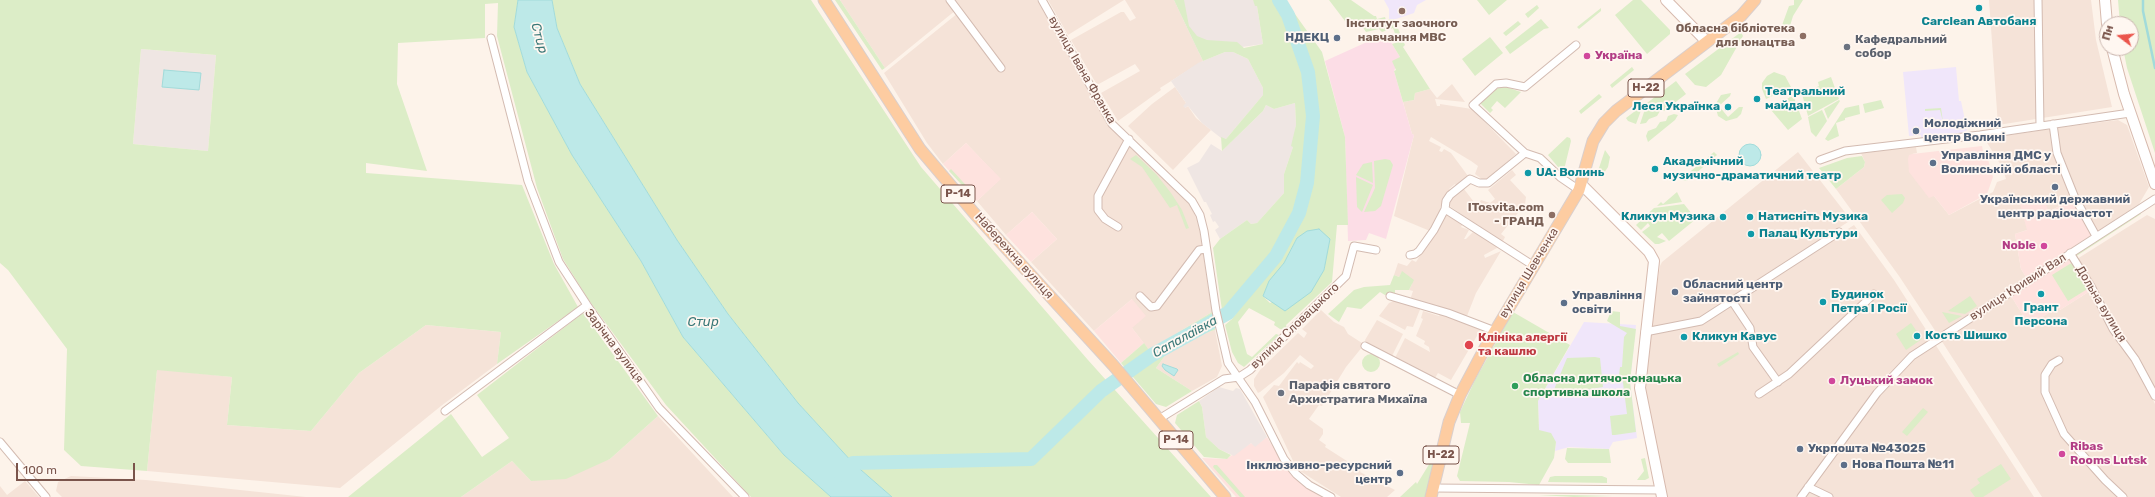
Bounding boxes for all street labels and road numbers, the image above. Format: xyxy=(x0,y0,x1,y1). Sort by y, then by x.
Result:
street label: вулиця Івана Франка xyxy=(1045,14,1119,126)
road number: Н-22 xyxy=(1628,79,1664,97)
road number: Р-14 xyxy=(941,185,975,203)
street label: Набережна вулиця xyxy=(972,210,1056,302)
street label: вулиця Шевченка xyxy=(1496,225,1562,321)
street label: вулиця Кривий Вал xyxy=(1967,250,2069,324)
street label: Дольна вулиця xyxy=(2073,263,2129,345)
street label: вулиця Словацького xyxy=(1248,280,1342,372)
street label: Зарічна вулиця xyxy=(582,306,646,386)
road number: Р-14 xyxy=(1159,431,1193,449)
road number: Н-22 xyxy=(1423,446,1459,464)

